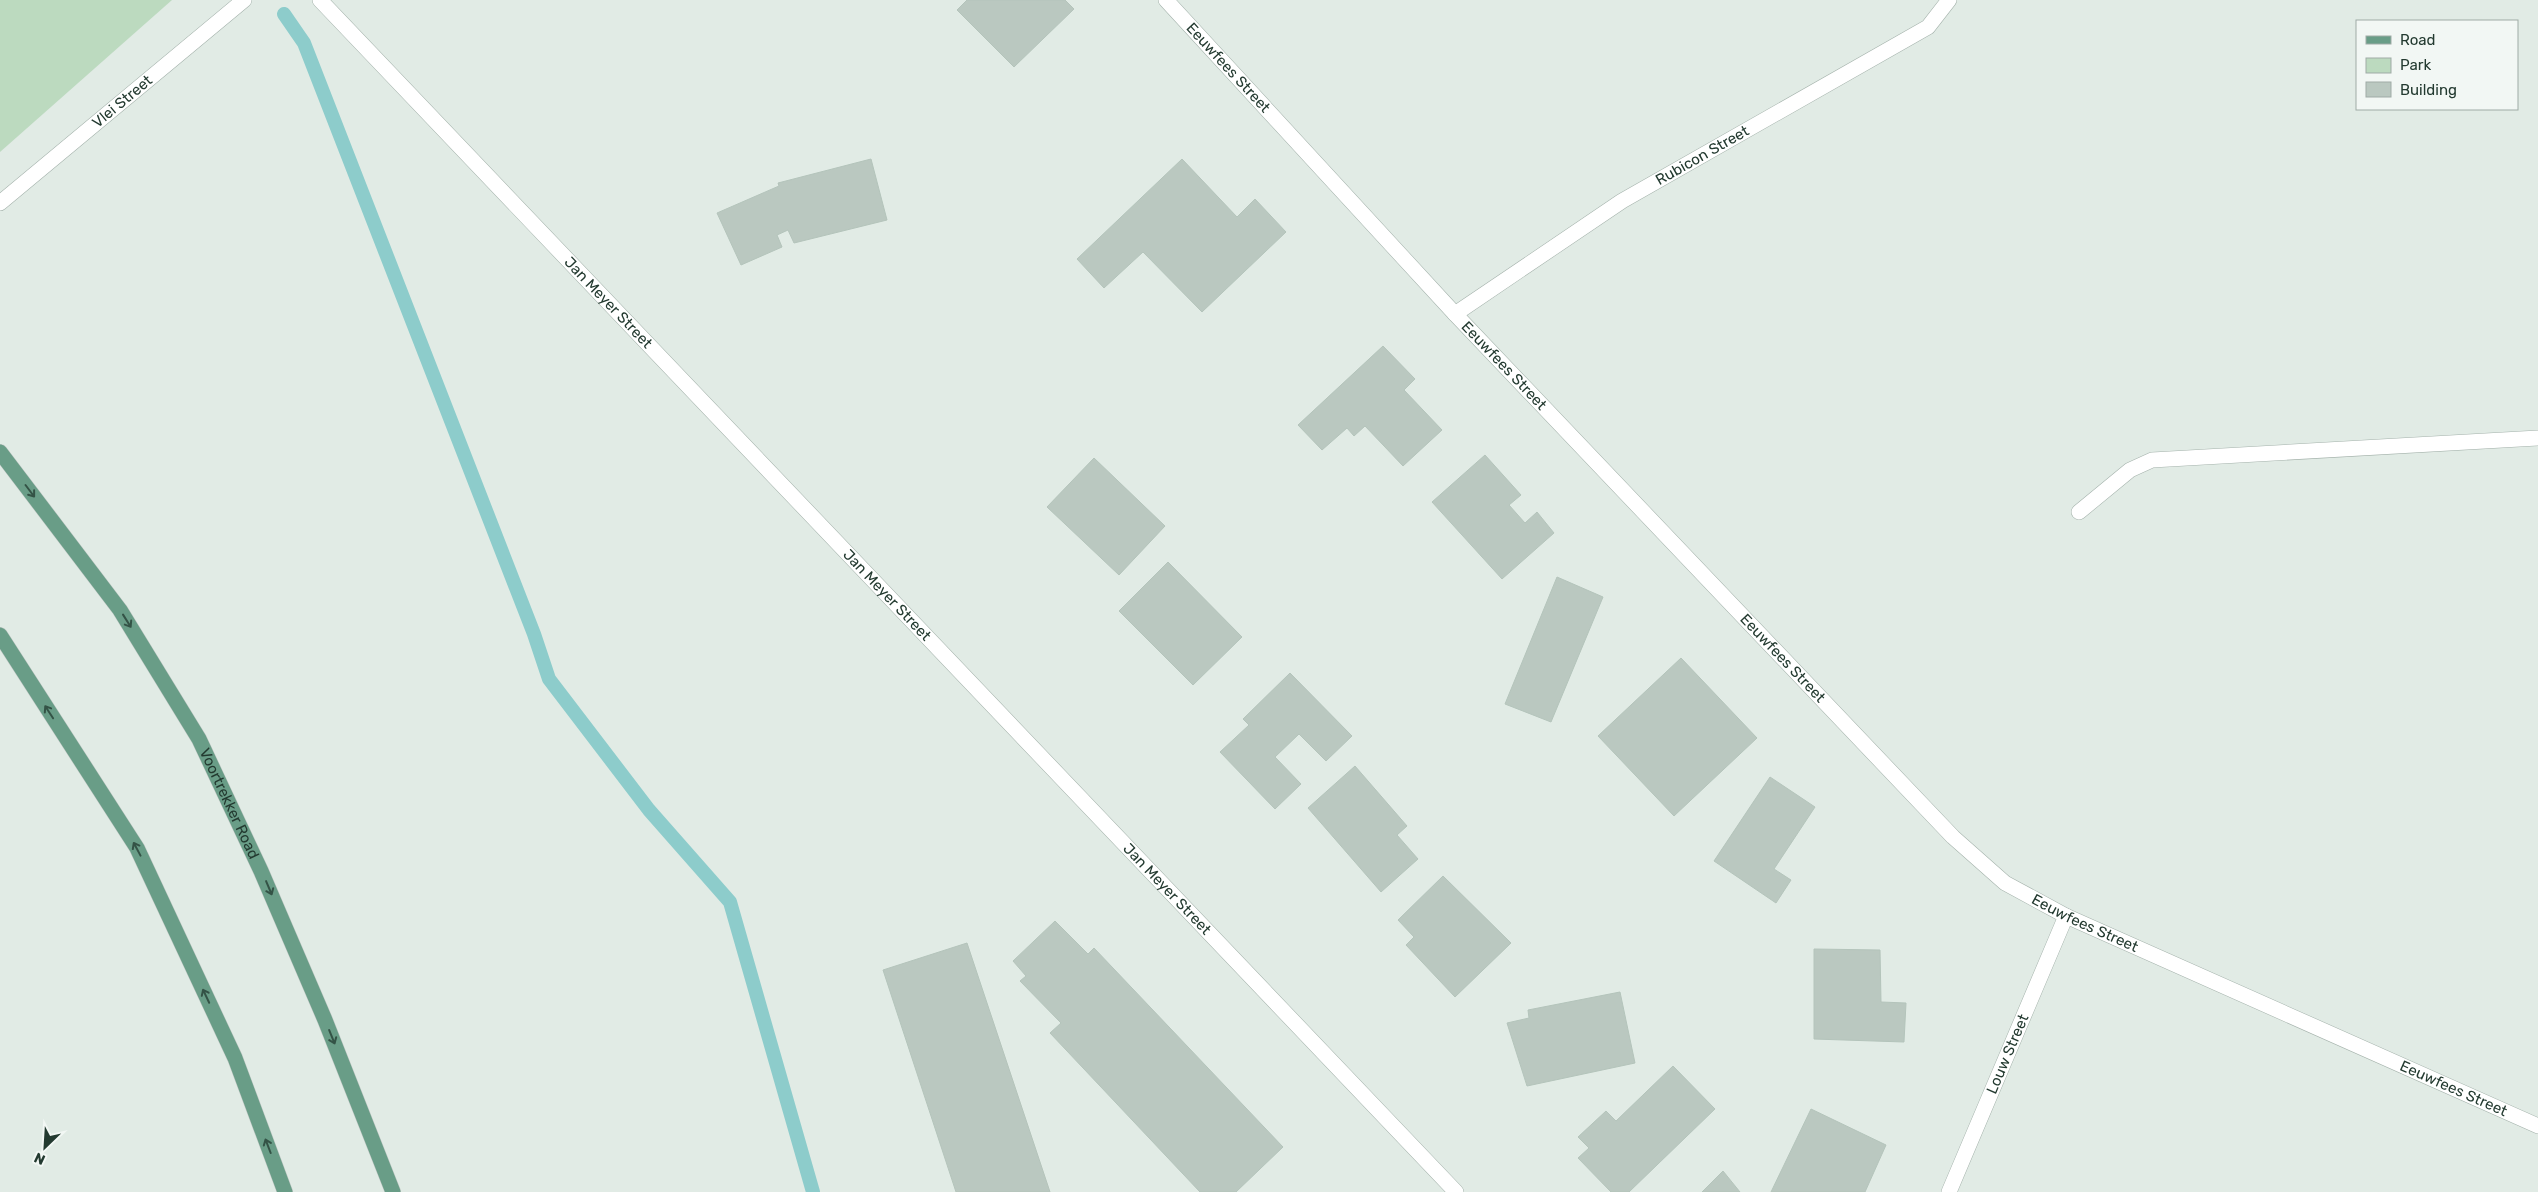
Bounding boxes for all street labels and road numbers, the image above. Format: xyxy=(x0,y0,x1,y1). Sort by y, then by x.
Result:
street label: Eeuwfees Street xyxy=(1183,19,1274,116)
street label: Vlei Street xyxy=(89,71,156,131)
street label: Rubicon Street xyxy=(1652,122,1752,189)
street label: Jan Meyer Street xyxy=(561,253,656,352)
street label: Eeuwfees Street xyxy=(1458,317,1551,414)
street label: Jan Meyer Street xyxy=(839,546,935,645)
street label: Eeuwfees Street xyxy=(1736,610,1829,706)
street label: Voortrekker Road xyxy=(196,745,263,862)
street label: Jan Meyer Street xyxy=(1119,840,1215,938)
street label: Eeuwfees Street xyxy=(2029,890,2141,956)
street label: Louw Street xyxy=(1983,1011,2032,1096)
street label: Eeuwfees Street xyxy=(2397,1057,2510,1120)

